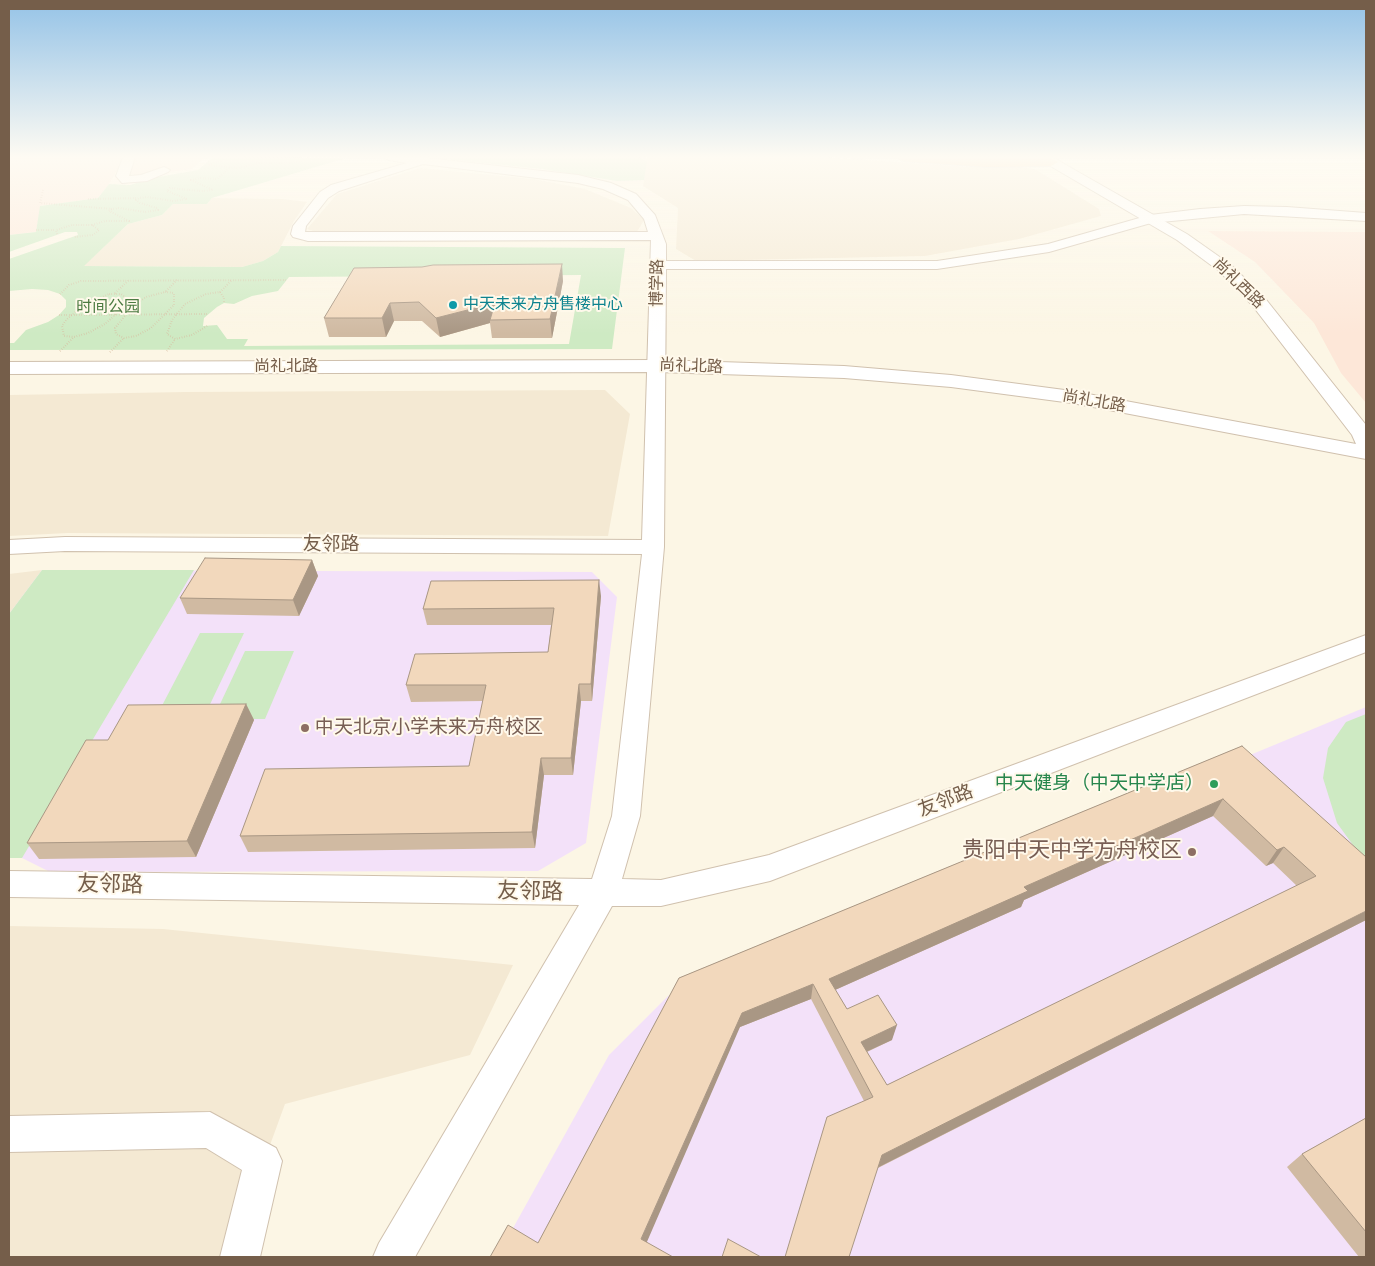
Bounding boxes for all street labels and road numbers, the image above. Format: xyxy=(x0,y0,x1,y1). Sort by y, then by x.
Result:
street label: 尚礼西路 xyxy=(1208,255,1268,313)
street label: 博学路 xyxy=(648,259,668,307)
street label: 尚礼北路 xyxy=(659,356,723,378)
street label: 尚礼北路 xyxy=(254,357,318,377)
street label: 尚礼北路 xyxy=(1061,387,1127,417)
street label: 友邻路 xyxy=(303,534,359,556)
street label: 友邻路 xyxy=(915,781,977,823)
street label: 友邻路 xyxy=(77,872,143,900)
street label: 友邻路 xyxy=(497,879,563,907)

